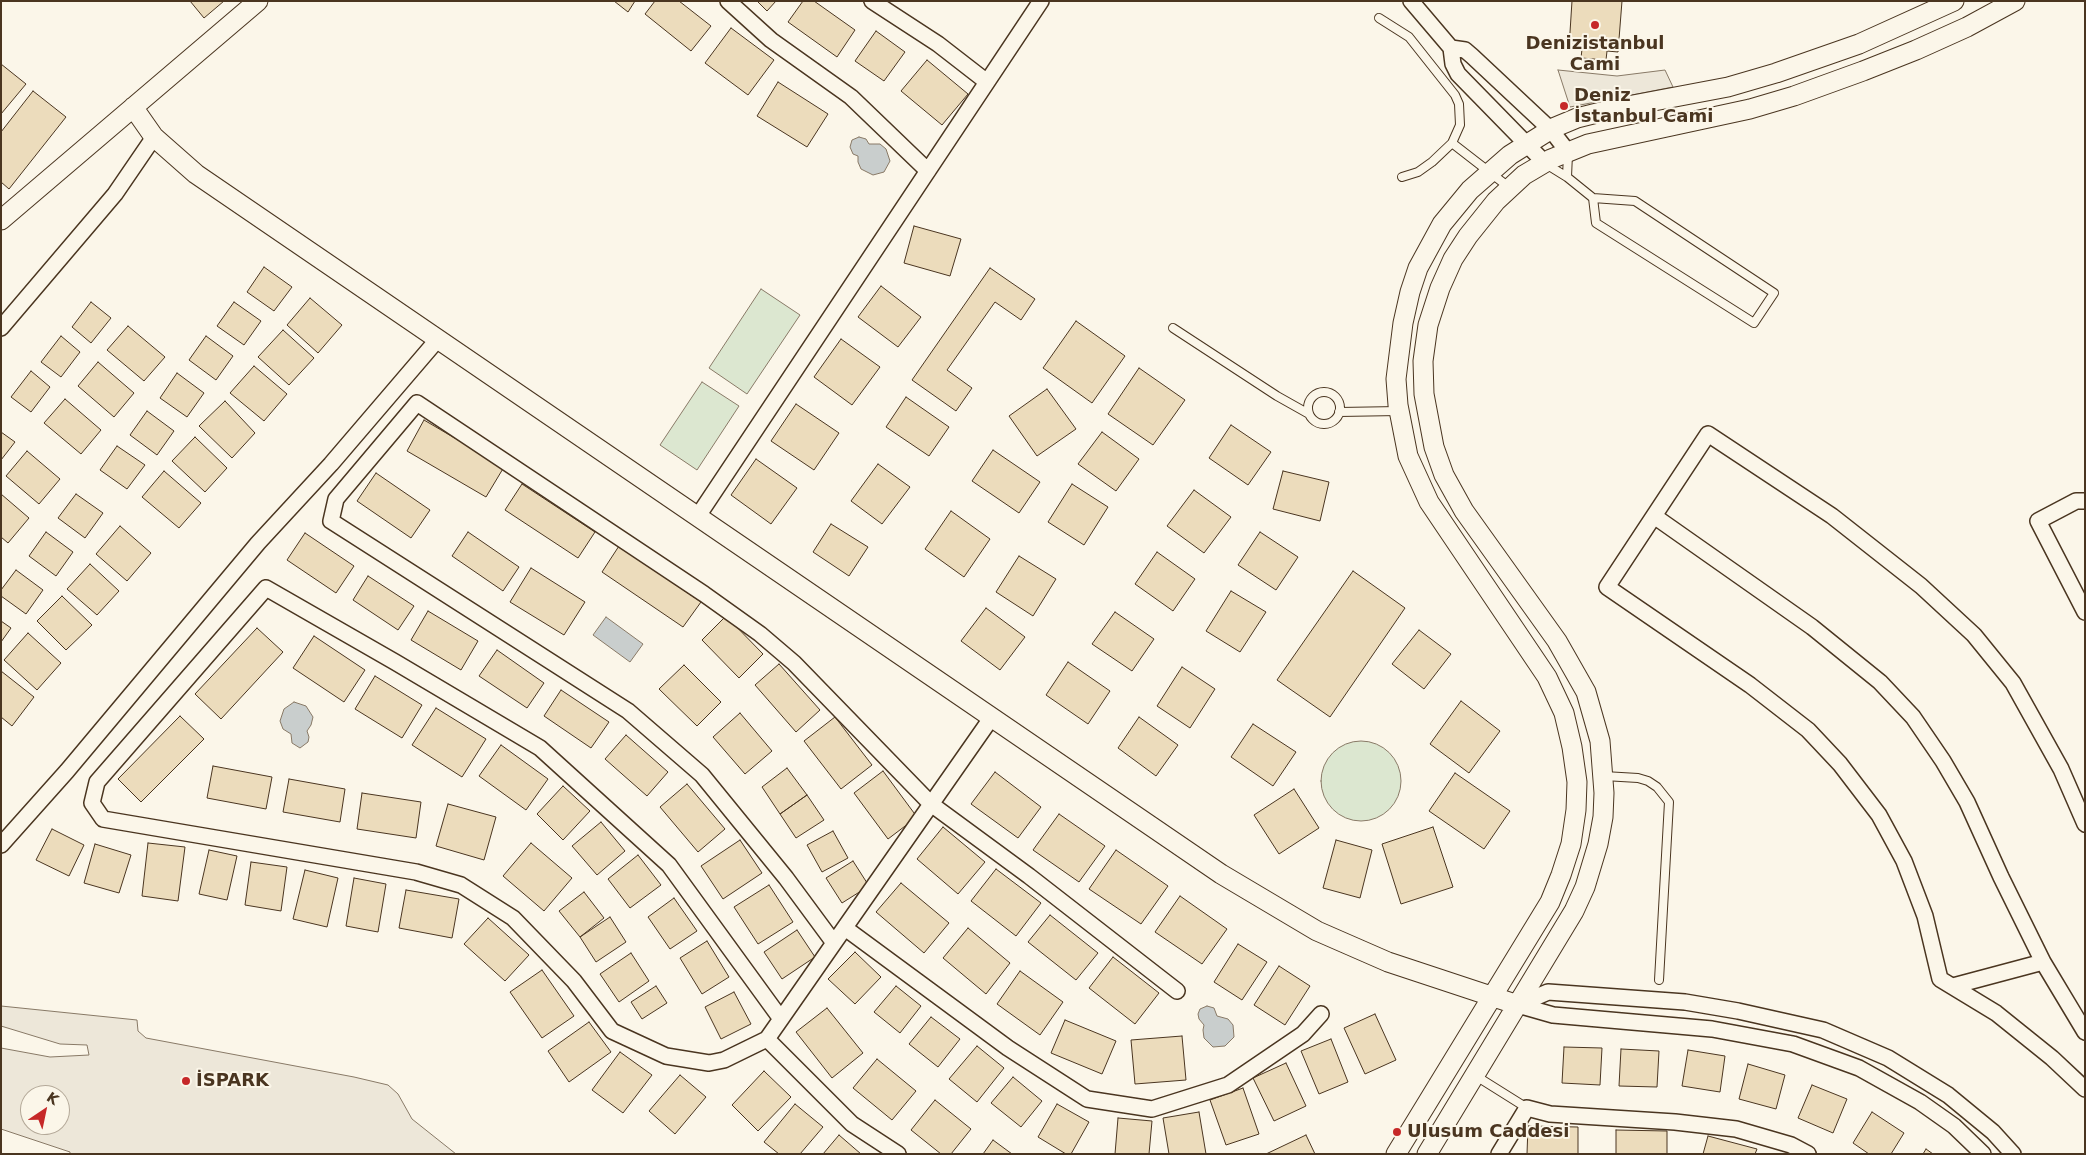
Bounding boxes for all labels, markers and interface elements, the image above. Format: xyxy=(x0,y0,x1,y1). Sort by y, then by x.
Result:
marker: Denizistanbul Cami xyxy=(1589,19,1601,31)
place label: Denizistanbul Cami xyxy=(1526,33,1664,76)
place label: Deniz İstanbul Cami xyxy=(1574,85,1713,128)
marker: Deniz İstanbul Cami xyxy=(1558,100,1570,112)
place label: İSPARK xyxy=(196,1070,269,1092)
marker: İSPARK xyxy=(180,1075,192,1087)
north arrow xyxy=(20,1085,70,1135)
text: K xyxy=(44,1089,62,1108)
place label: Ulusum Caddesi xyxy=(1407,1121,1569,1143)
marker: Ulusum Caddesi xyxy=(1391,1126,1403,1138)

